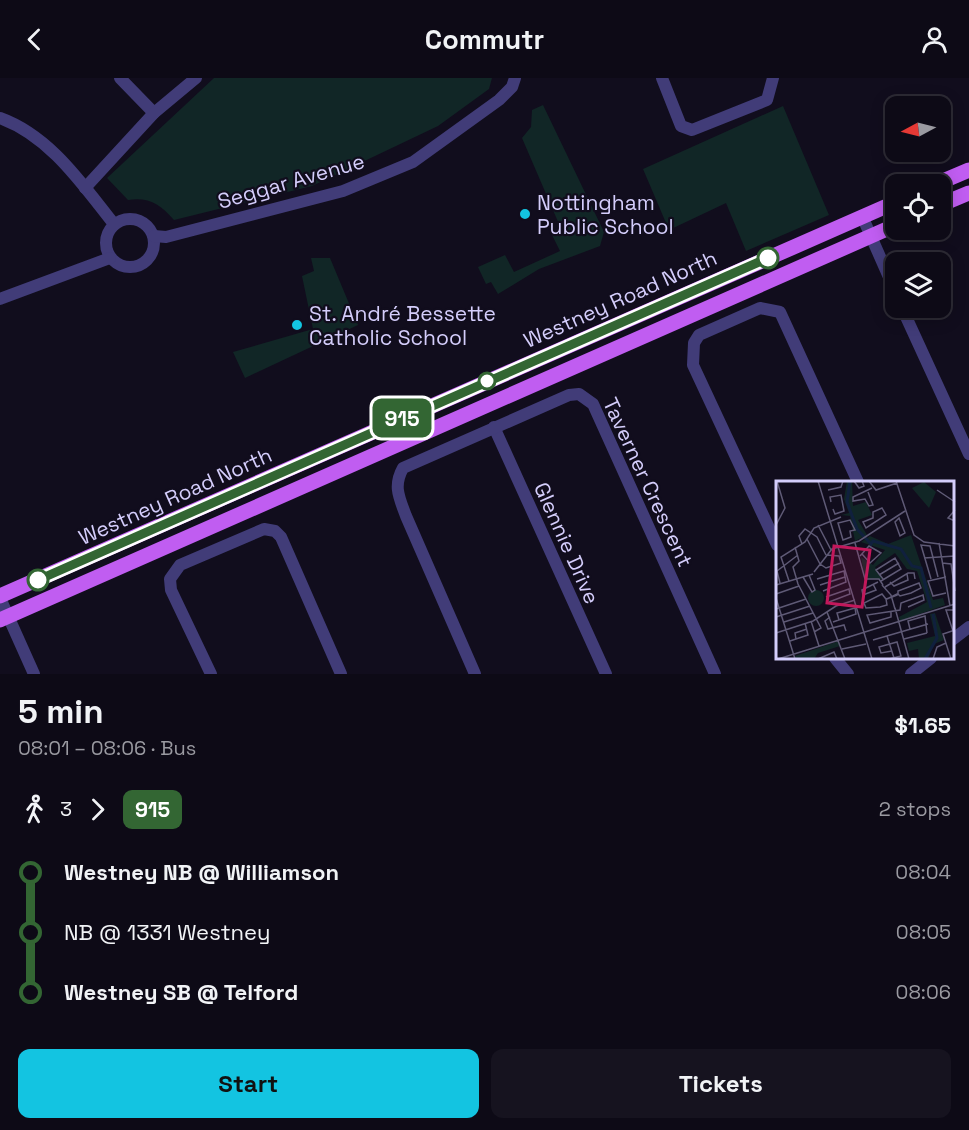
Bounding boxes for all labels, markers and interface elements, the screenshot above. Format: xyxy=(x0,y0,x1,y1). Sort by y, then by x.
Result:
text: Commutr xyxy=(425,22,544,57)
icon: back xyxy=(18,23,51,56)
icon: person xyxy=(918,23,951,56)
north arrow xyxy=(885,96,951,162)
map controls xyxy=(885,96,951,318)
street label: Seggar Avenue xyxy=(214,147,368,215)
button: locate xyxy=(885,174,951,240)
place label: Nottingham Public School xyxy=(537,189,674,240)
marker: Nottingham Public School xyxy=(518,207,532,221)
street label: Westney Road North xyxy=(519,244,721,354)
unlabelled marker xyxy=(757,247,779,269)
button: layers xyxy=(885,252,951,318)
place label: St. André Bessette Catholic School xyxy=(309,300,496,351)
marker: St. André Bessette Catholic School xyxy=(290,318,304,332)
unlabelled marker xyxy=(478,372,496,390)
street label: Taverner Crescent xyxy=(597,393,699,571)
line badge: 915 xyxy=(368,398,436,438)
text: 915 xyxy=(384,405,420,432)
street label: Westney Road North xyxy=(74,441,276,551)
street label: Glennie Drive xyxy=(528,478,606,608)
inset map xyxy=(776,481,954,659)
unlabelled marker xyxy=(27,569,49,591)
text: 5 min xyxy=(18,691,103,733)
text: $1.65 xyxy=(895,711,951,739)
text: 08:01 – 08:06 · Bus xyxy=(18,735,196,761)
icon: walk xyxy=(18,793,51,826)
icon: forward xyxy=(81,793,114,826)
text: 3 xyxy=(60,796,72,822)
text: 915 xyxy=(135,796,170,823)
text: 2 stops xyxy=(879,796,951,822)
text: Westney NB @ Williamson xyxy=(64,858,339,886)
text: 08:04 xyxy=(895,859,951,885)
text: NB @ 1331 Westney xyxy=(64,918,271,946)
text: 08:05 xyxy=(896,919,951,945)
text: Westney SB @ Telford xyxy=(64,978,298,1006)
text: 08:06 xyxy=(896,979,951,1005)
button: Start xyxy=(18,1049,479,1118)
button: Tickets xyxy=(491,1049,951,1118)

